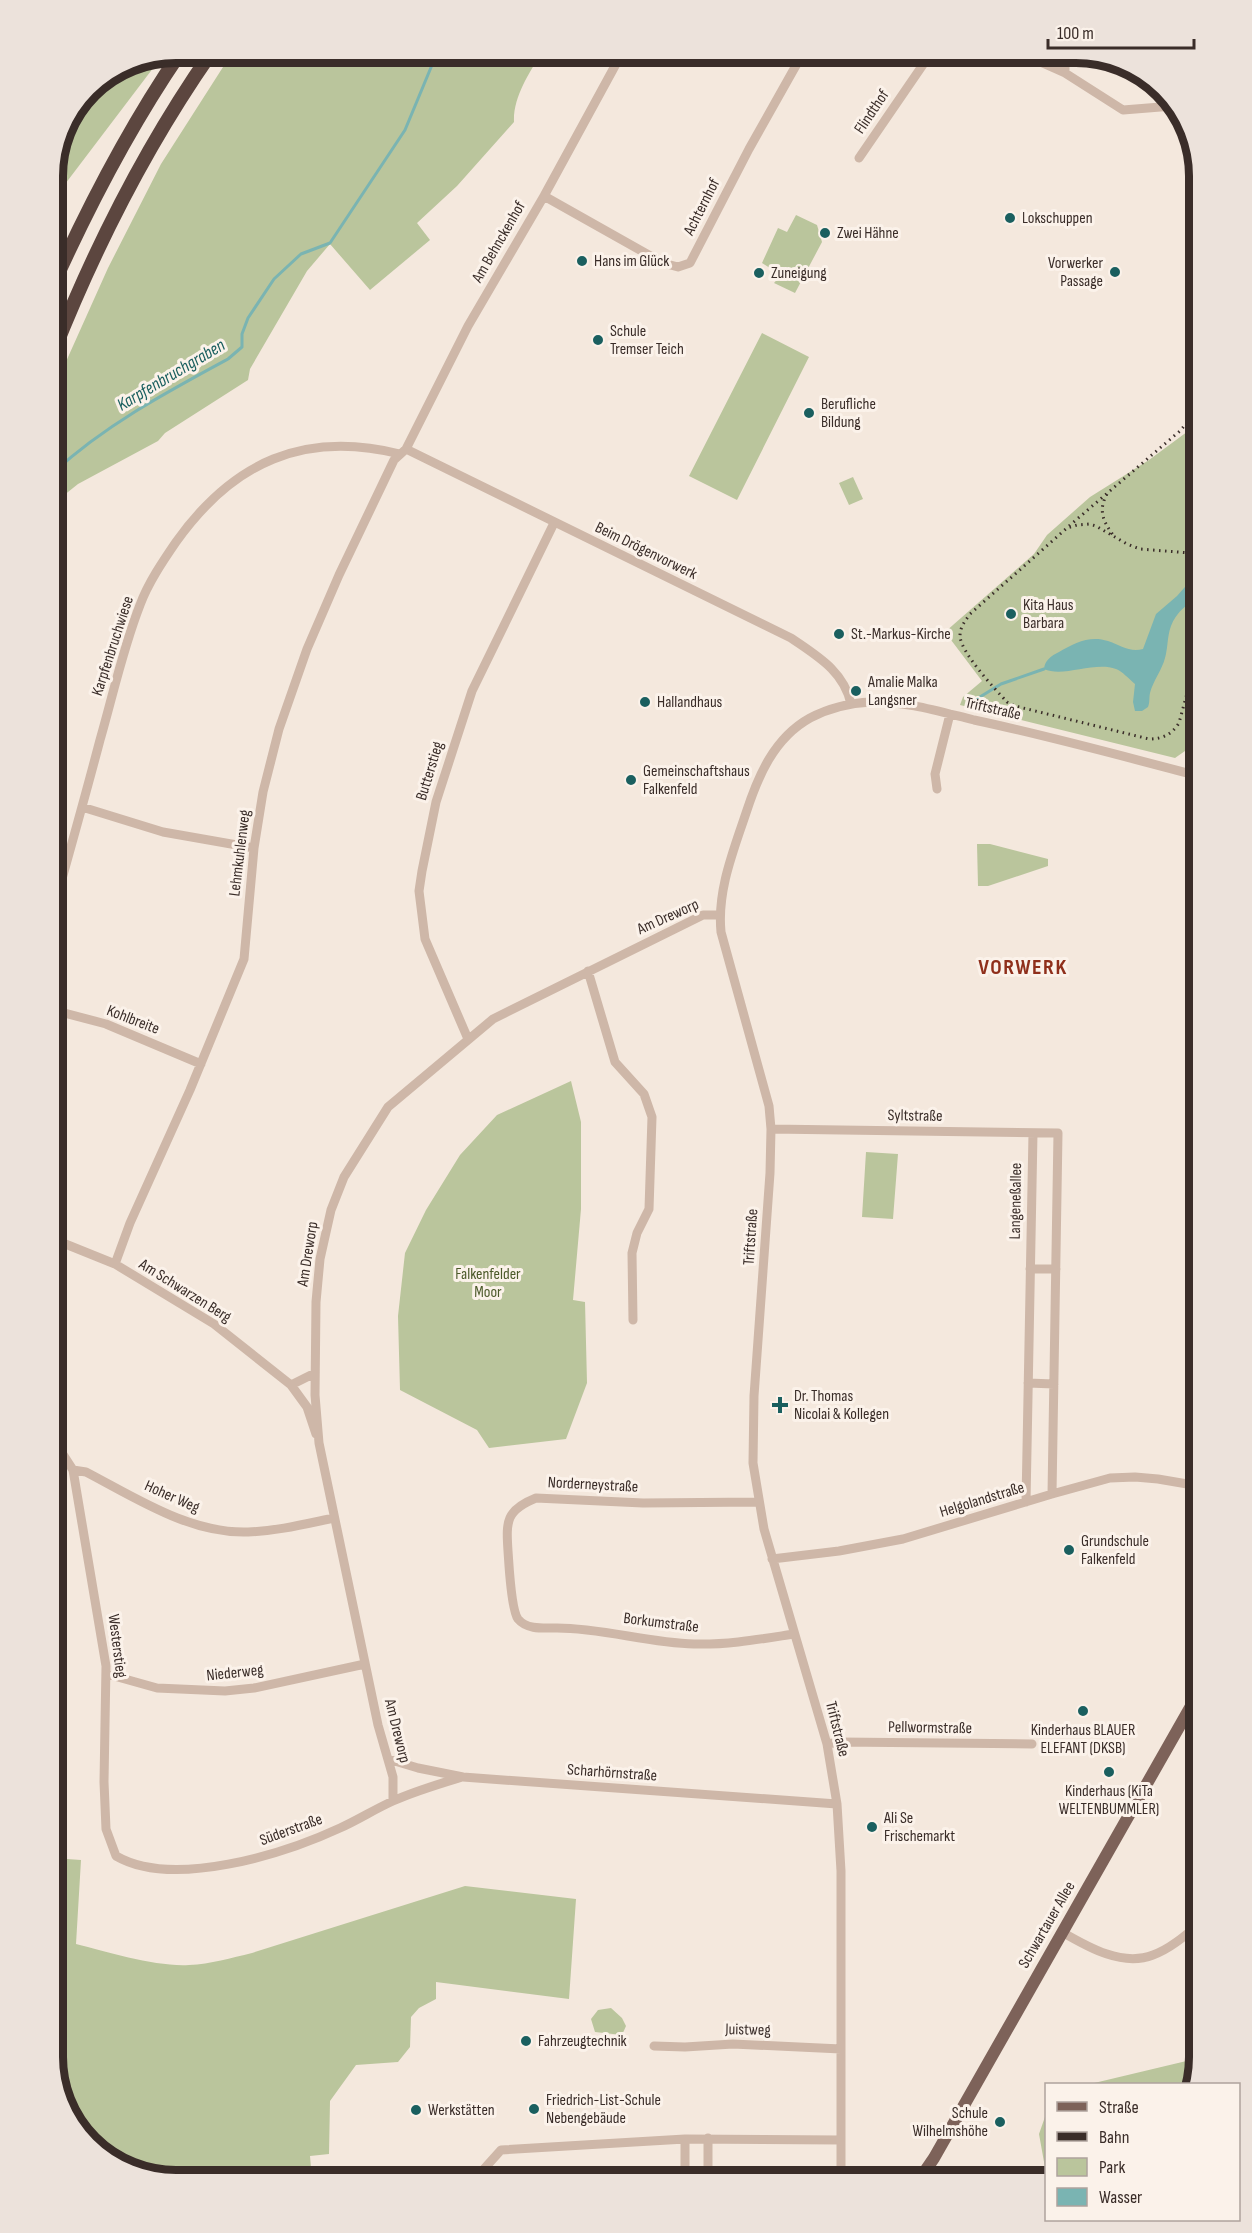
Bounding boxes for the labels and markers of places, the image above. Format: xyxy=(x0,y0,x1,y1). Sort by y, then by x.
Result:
place label: Lokschuppen xyxy=(1022,209,1092,228)
marker: Lokschuppen xyxy=(1003,211,1017,225)
place label: Zwei Hähne xyxy=(837,224,899,243)
marker: Zwei Hähne xyxy=(818,226,832,240)
place label: Hans im Glück xyxy=(594,252,669,271)
marker: Hans im Glück xyxy=(575,254,589,268)
place label: Vorwerker Passage xyxy=(1048,254,1103,291)
place label: Zuneigung xyxy=(771,264,827,283)
marker: Vorwerker Passage xyxy=(1108,265,1122,279)
marker: Zuneigung xyxy=(752,266,766,280)
place label: Schule Tremser Teich xyxy=(610,322,684,359)
marker: Schule Tremser Teich xyxy=(591,333,605,347)
place label: Berufliche Bildung xyxy=(821,395,876,432)
marker: Berufliche Bildung xyxy=(802,406,816,420)
place label: Kita Haus Barbara xyxy=(1023,596,1074,633)
marker: Kita Haus Barbara xyxy=(1004,607,1018,621)
place label: St.-Markus-Kirche xyxy=(851,625,951,644)
marker: St.-Markus-Kirche xyxy=(832,627,846,641)
place label: Amalie Malka Langsner xyxy=(867,673,938,710)
marker: Amalie Malka Langsner xyxy=(849,684,863,698)
place label: Hallandhaus xyxy=(657,693,723,712)
marker: Hallandhaus xyxy=(638,695,652,709)
place label: Gemeinschaftshaus Falkenfeld xyxy=(643,762,750,799)
marker: Gemeinschaftshaus Falkenfeld xyxy=(624,773,638,787)
place label: Dr. Thomas Nicolai & Kollegen xyxy=(794,1387,889,1424)
marker: Dr. Thomas Nicolai & Kollegen xyxy=(771,1396,789,1414)
place label: Grundschule Falkenfeld xyxy=(1081,1532,1149,1569)
marker: Grundschule Falkenfeld xyxy=(1062,1543,1076,1557)
marker: Kinderhaus BLAUER ELEFANT (DKSB) xyxy=(1076,1704,1090,1718)
place label: Kinderhaus BLAUER ELEFANT (DKSB) xyxy=(1031,1721,1135,1758)
marker: Kinderhaus (KiTa WELTENBUMMLER) xyxy=(1102,1765,1116,1779)
place label: Kinderhaus (KiTa WELTENBUMMLER) xyxy=(1059,1782,1159,1819)
place label: Ali Se Frischemarkt xyxy=(883,1809,955,1846)
marker: Ali Se Frischemarkt xyxy=(865,1820,879,1834)
place label: Fahrzeugtechnik xyxy=(538,2032,627,2051)
marker: Fahrzeugtechnik xyxy=(519,2034,533,2048)
place label: Friedrich-List-Schule Nebengebäude xyxy=(546,2091,661,2128)
place label: Werkstätten xyxy=(428,2101,495,2120)
marker: Friedrich-List-Schule Nebengebäude xyxy=(527,2102,541,2116)
marker: Werkstätten xyxy=(409,2103,423,2117)
place label: Schule Wilhelmshöhe xyxy=(913,2104,988,2141)
marker: Schule Wilhelmshöhe xyxy=(993,2115,1007,2129)

